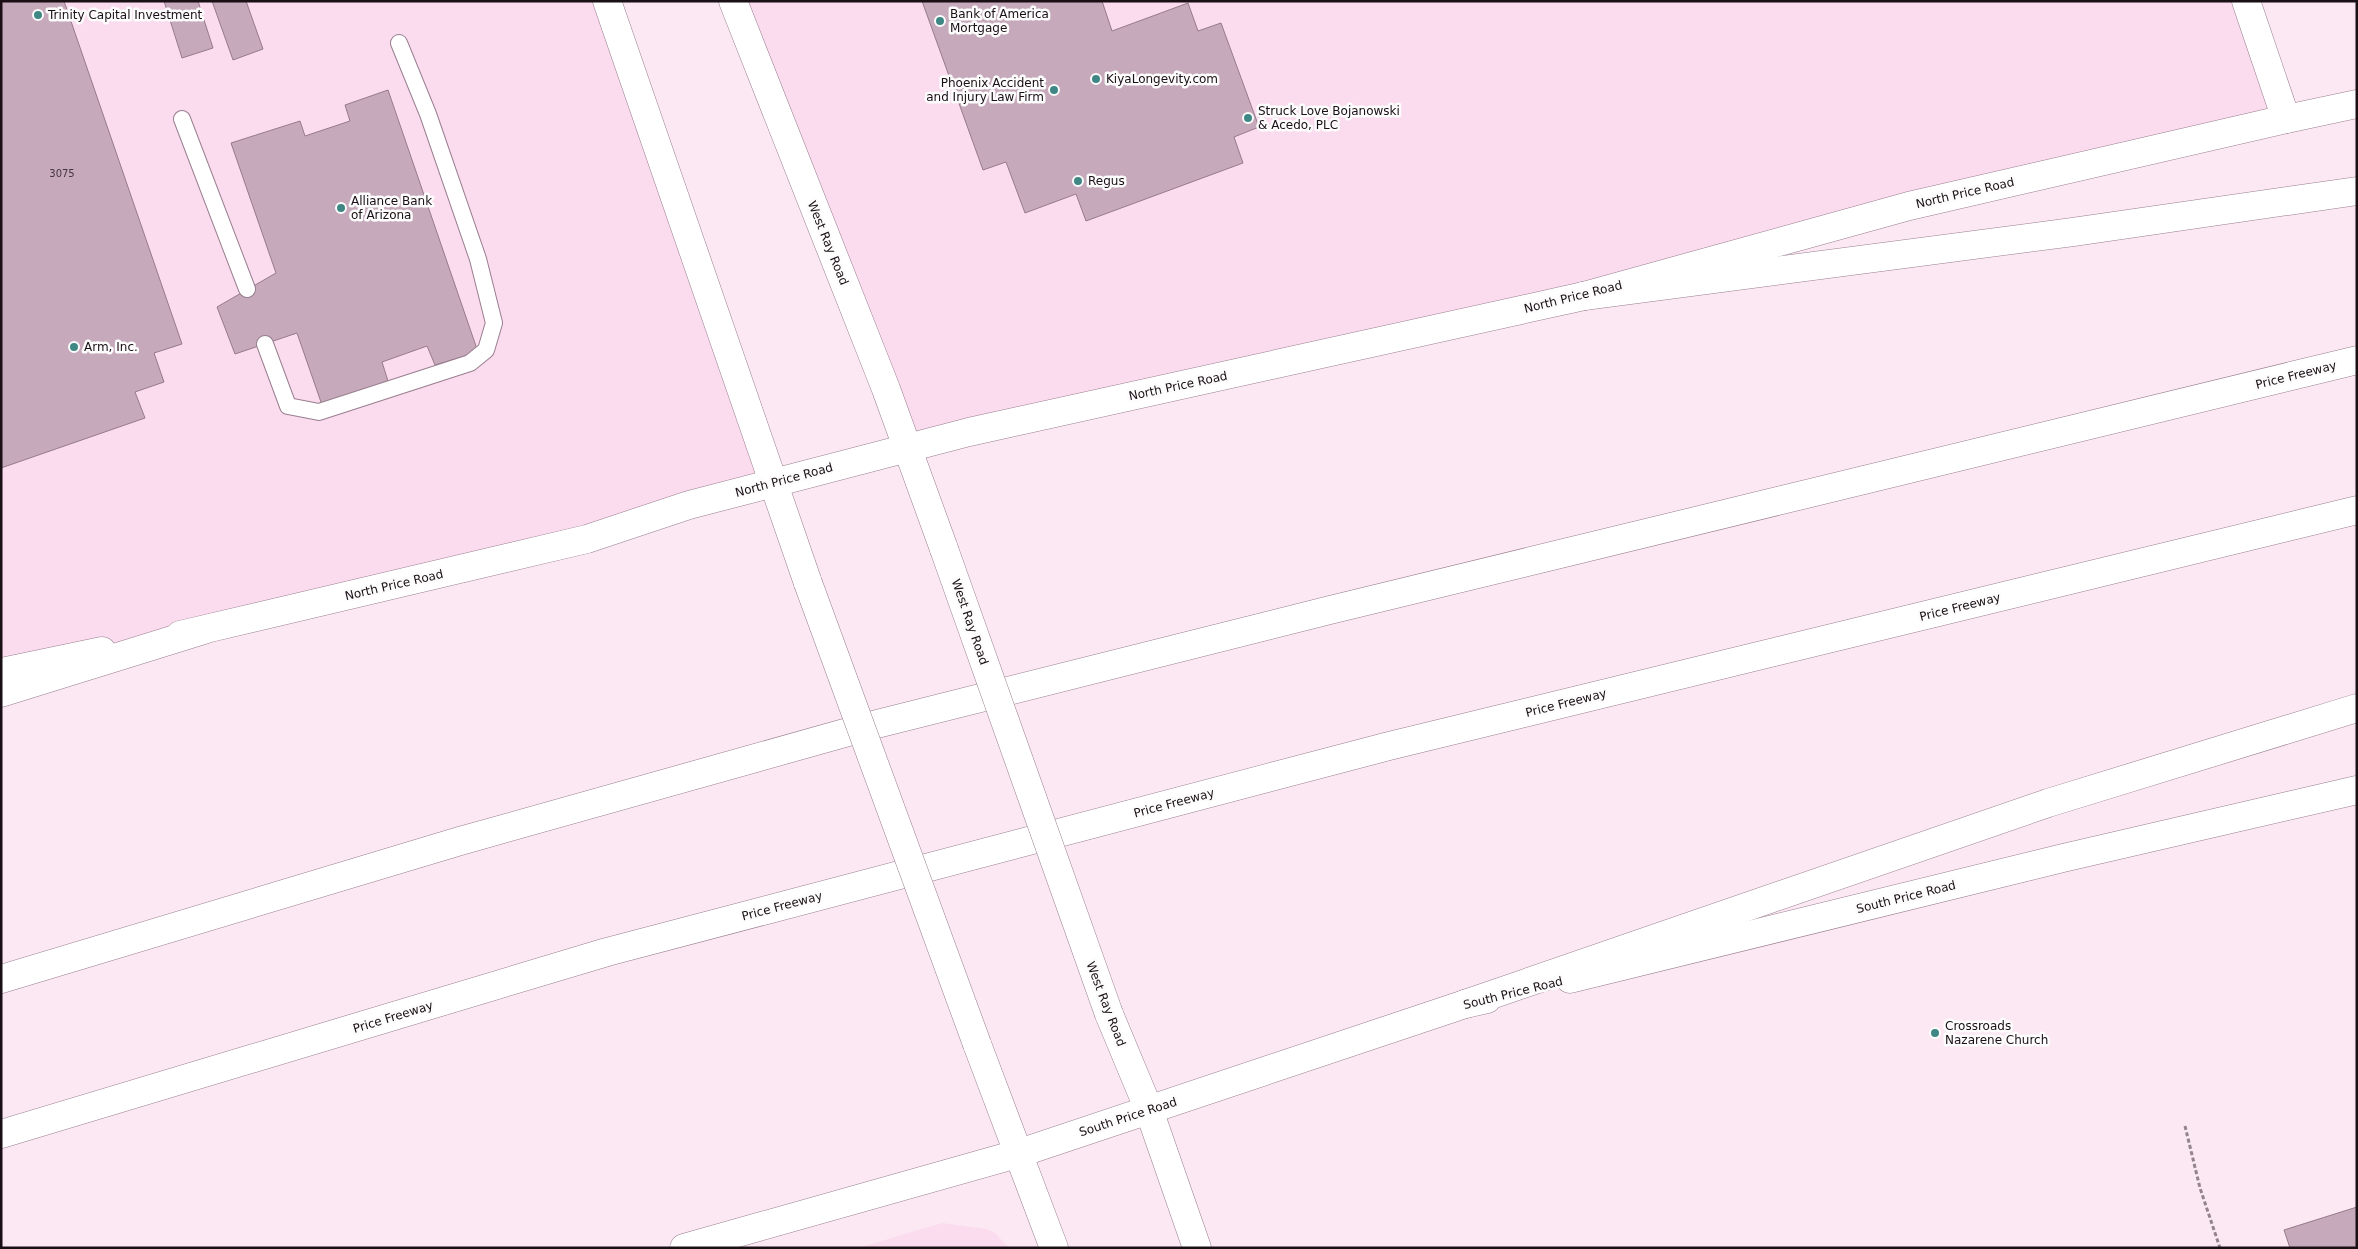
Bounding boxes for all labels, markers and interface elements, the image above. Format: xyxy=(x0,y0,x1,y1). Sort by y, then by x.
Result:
place label: Bank of America Mortgage xyxy=(950,7,1049,35)
place label: Trinity Capital Investment xyxy=(47,8,203,22)
marker: Trinity Capital Investment xyxy=(32,9,44,21)
marker: Bank of America Mortgage xyxy=(934,15,946,27)
place label: KiyaLongevity.com xyxy=(1106,72,1218,86)
marker: KiyaLongevity.com xyxy=(1090,73,1102,85)
place label: Phoenix Accident and Injury Law Firm xyxy=(926,76,1044,104)
marker: Phoenix Accident and Injury Law Firm xyxy=(1048,84,1060,96)
place label: Struck Love Bojanowski & Acedo, PLC xyxy=(1258,104,1400,132)
marker: Struck Love Bojanowski & Acedo, PLC xyxy=(1242,112,1254,124)
house number: 3075 xyxy=(49,168,75,179)
place label: Regus xyxy=(1088,174,1125,188)
marker: Regus xyxy=(1072,175,1084,187)
street label: North Price Road xyxy=(1914,175,2016,211)
place label: Alliance Bank of Arizona xyxy=(351,194,432,222)
street label: West Ray Road xyxy=(805,199,851,287)
marker: Alliance Bank of Arizona xyxy=(335,202,347,214)
street label: North Price Road xyxy=(1523,278,1623,316)
place label: Arm, Inc. xyxy=(84,340,138,354)
marker: Arm, Inc. xyxy=(68,341,80,353)
street label: Price Freeway xyxy=(2254,358,2338,392)
street label: North Price Road xyxy=(1127,369,1229,403)
street label: North Price Road xyxy=(734,460,834,500)
street label: North Price Road xyxy=(343,567,445,603)
street label: West Ray Road xyxy=(949,577,991,667)
street label: Price Freeway xyxy=(1918,590,2002,624)
street label: Price Freeway xyxy=(1524,686,1608,720)
street label: Price Freeway xyxy=(1132,786,1216,820)
street label: South Price Road xyxy=(1855,878,1957,916)
street label: Price Freeway xyxy=(740,889,824,923)
street label: West Ray Road xyxy=(1083,960,1129,1048)
street label: South Price Road xyxy=(1462,974,1564,1012)
street label: Price Freeway xyxy=(351,998,435,1036)
place label: Crossroads Nazarene Church xyxy=(1945,1019,2048,1047)
marker: Crossroads Nazarene Church xyxy=(1929,1027,1941,1039)
street label: South Price Road xyxy=(1077,1095,1179,1139)

